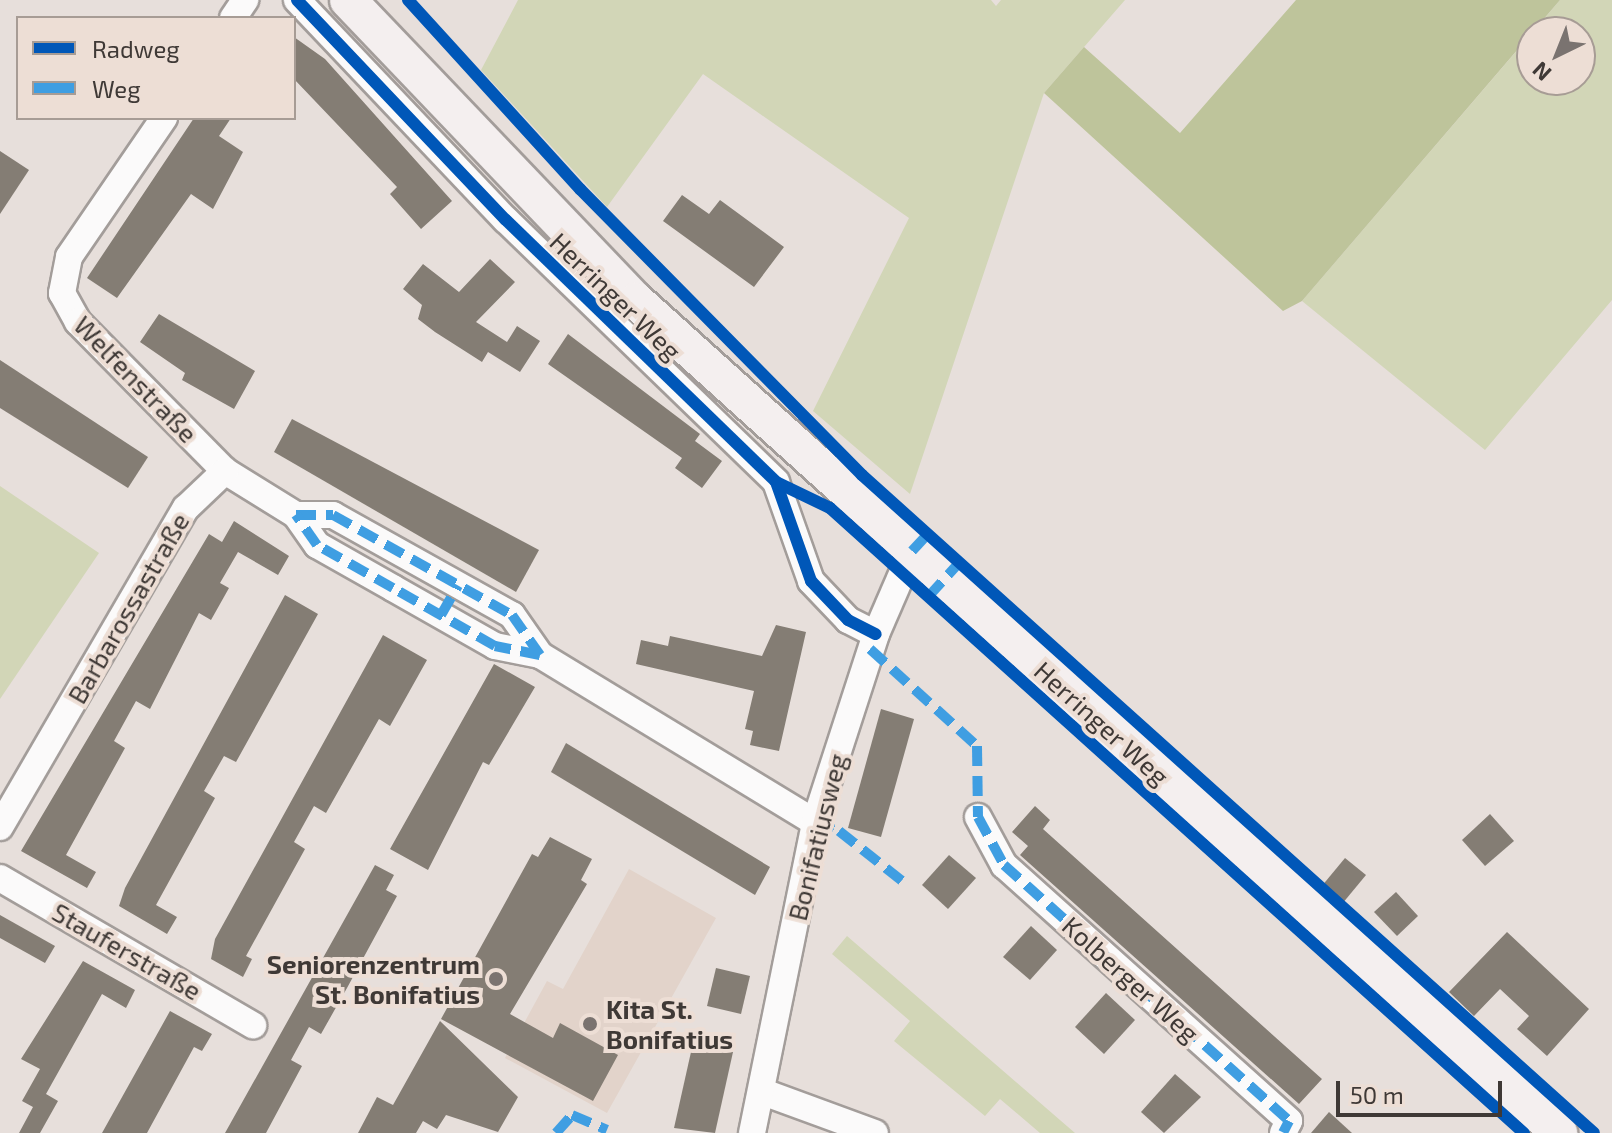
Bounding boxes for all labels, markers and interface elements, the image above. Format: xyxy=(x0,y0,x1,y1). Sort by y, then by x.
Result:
legend xyxy=(16,16,296,120)
north arrow xyxy=(1516,16,1596,96)
text: Radweg xyxy=(92,34,180,63)
text: N xyxy=(1526,57,1556,87)
text: Weg xyxy=(92,74,141,103)
street label: Herringer Weg xyxy=(544,225,688,367)
street label: Welfenstraße xyxy=(68,309,204,449)
street label: Barbarossastraße xyxy=(61,507,195,709)
street label: Herringer Weg xyxy=(1028,654,1176,792)
street label: Bonifatiusweg xyxy=(781,750,853,924)
street label: Stauferstraße xyxy=(47,896,207,1006)
street label: Kolberger Weg xyxy=(1056,909,1206,1049)
place label: Seniorenzentrum St. Bonifatius xyxy=(267,948,480,1010)
marker: Seniorenzentrum St. Bonifatius xyxy=(487,970,505,988)
place label: Kita St. Bonifatius xyxy=(606,993,733,1054)
marker: Kita St. Bonifatius xyxy=(581,1015,599,1033)
scale bar xyxy=(1340,1065,1506,1115)
text: 50 m xyxy=(1350,1080,1404,1109)

